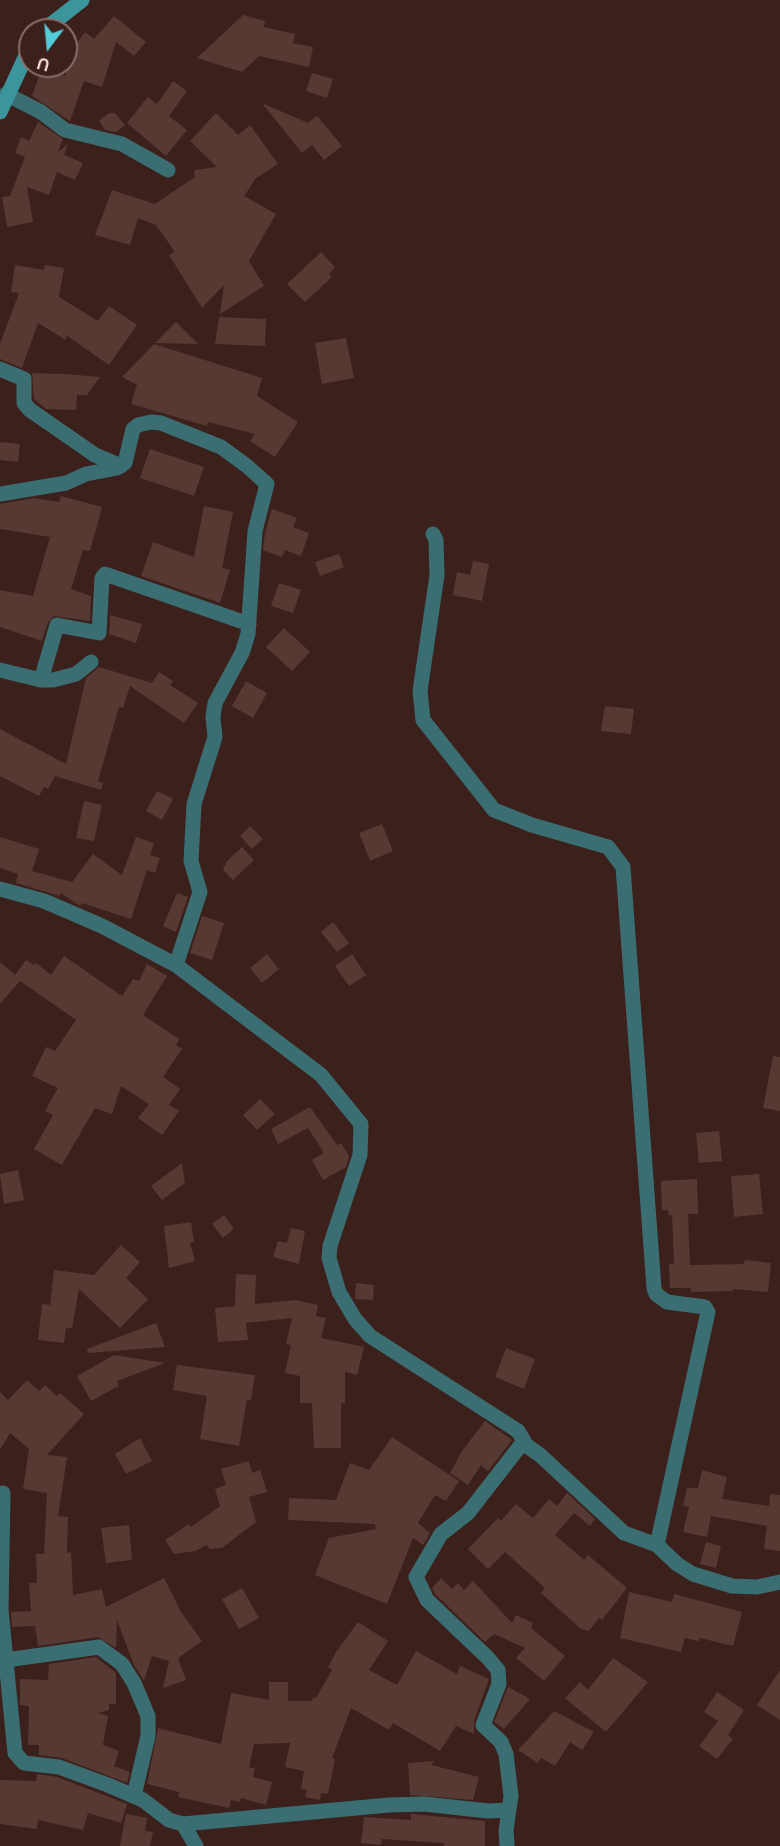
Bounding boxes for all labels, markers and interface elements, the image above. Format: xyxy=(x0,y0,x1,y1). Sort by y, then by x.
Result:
north arrow xyxy=(18,18,78,78)
text: U xyxy=(35,53,52,75)

